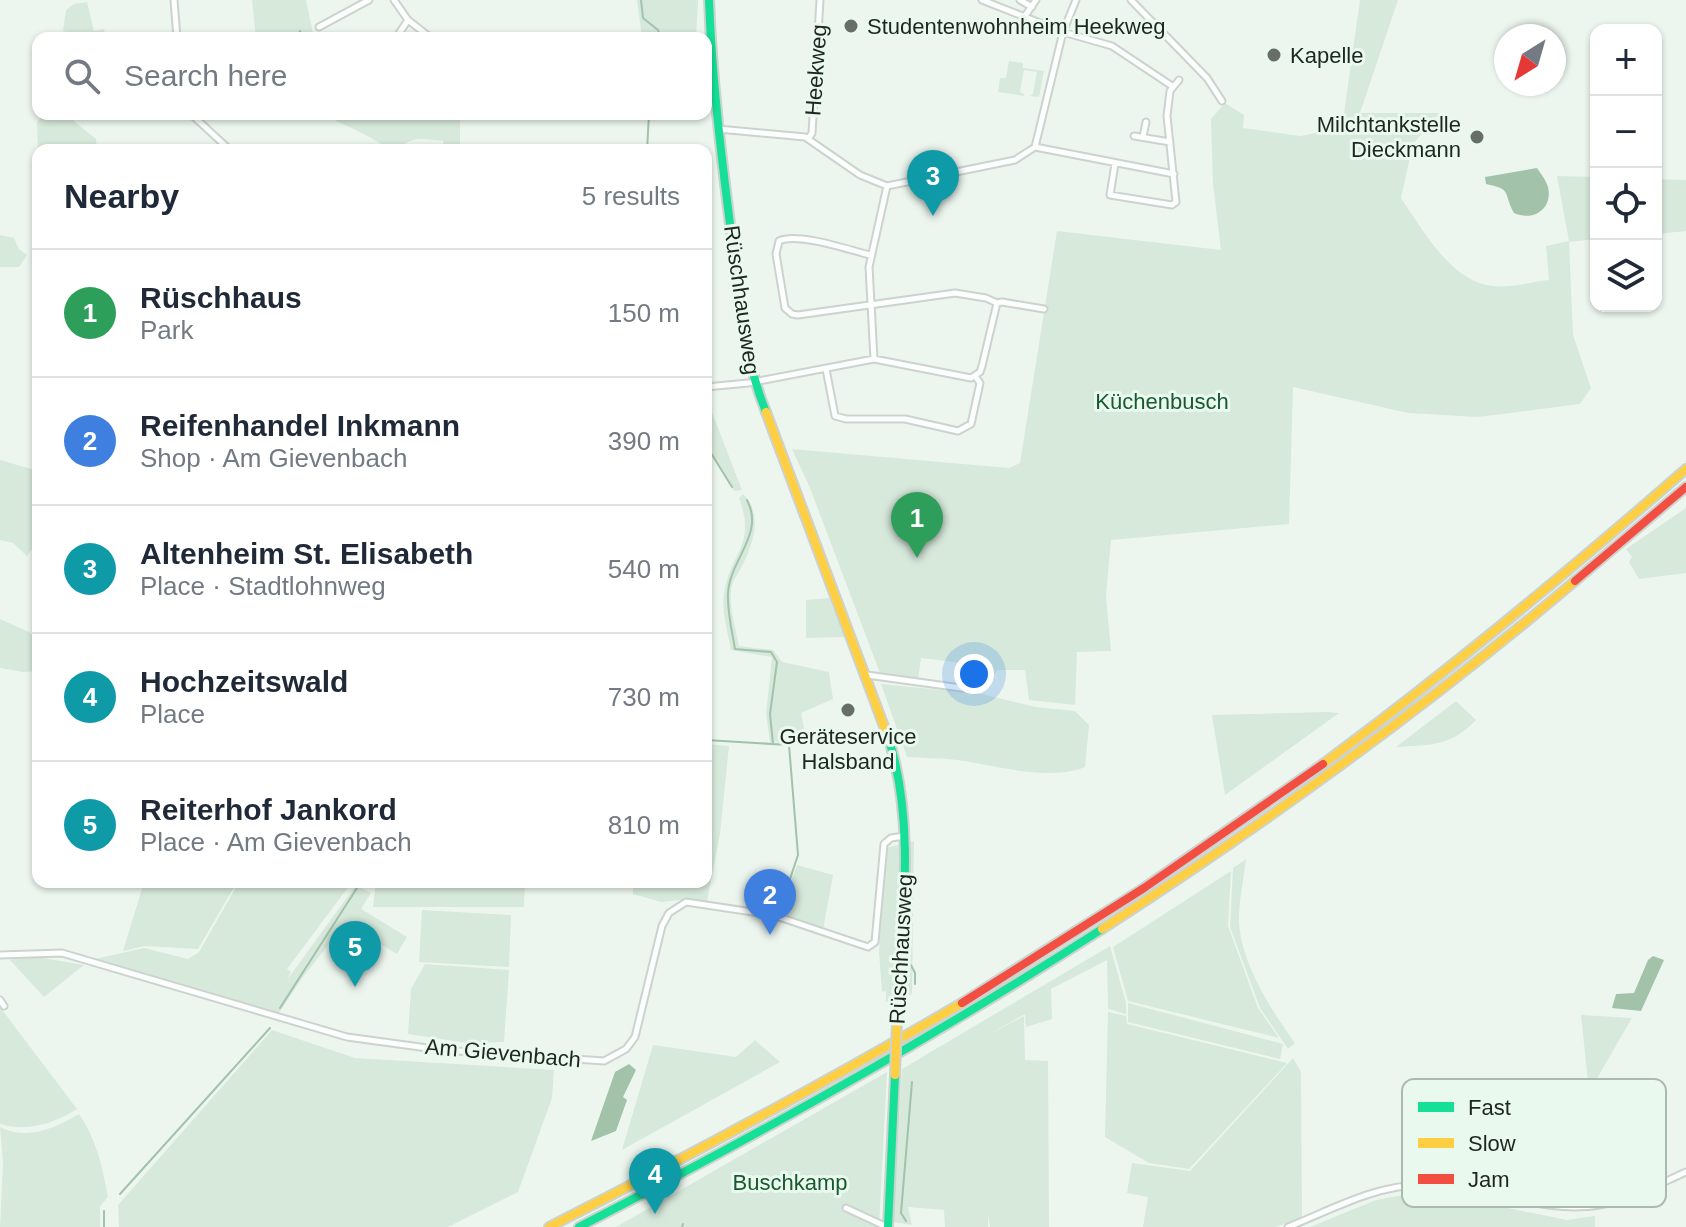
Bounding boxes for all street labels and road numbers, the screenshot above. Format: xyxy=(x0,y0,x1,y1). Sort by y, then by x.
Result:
street label: Heekweg xyxy=(800,23,832,117)
street label: Rüschhausweg xyxy=(719,224,765,376)
street label: Rüschhausweg xyxy=(885,873,917,1025)
street label: Am Gievenbach xyxy=(424,1034,582,1072)

